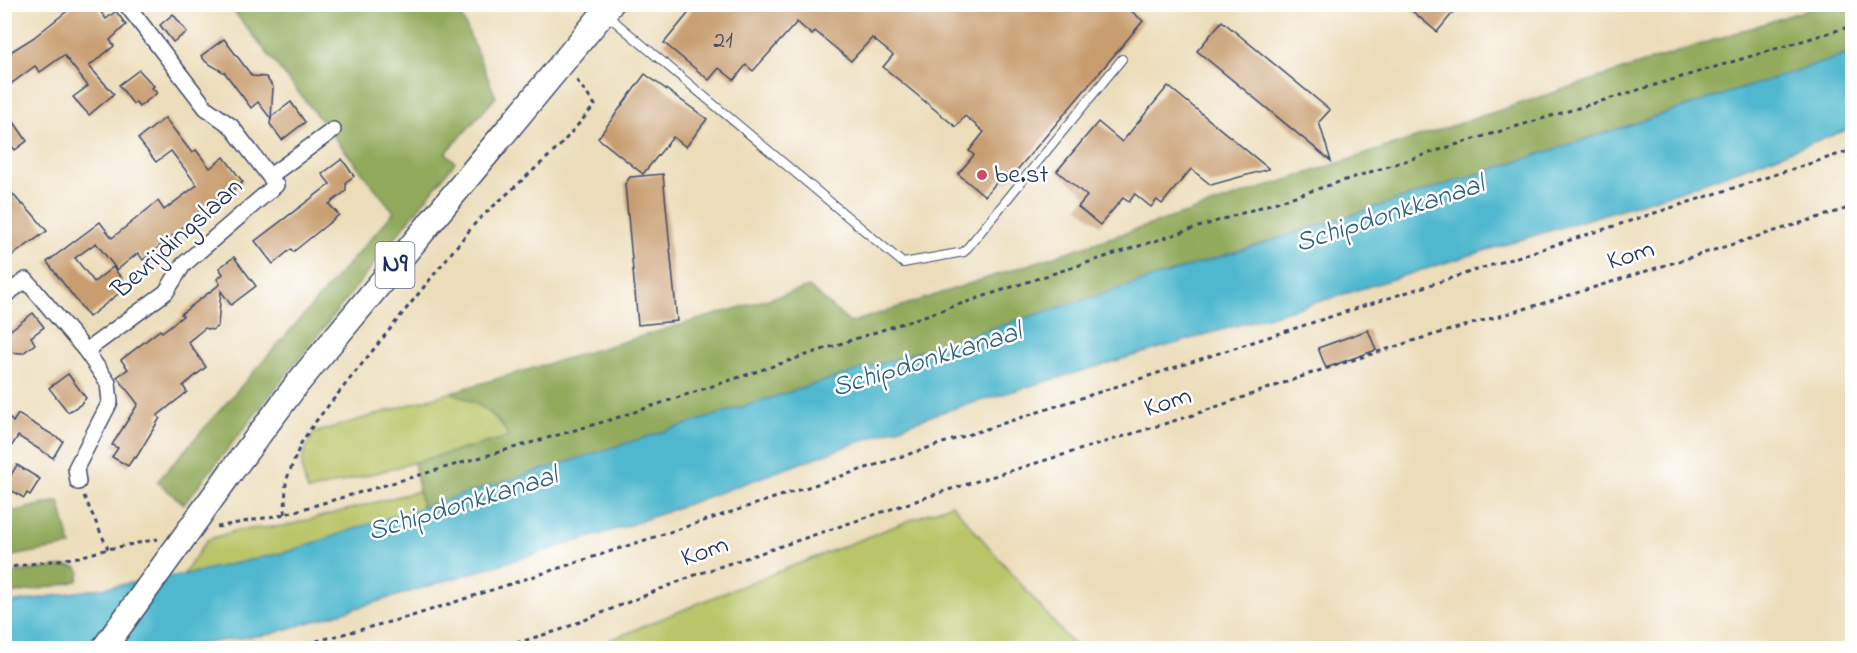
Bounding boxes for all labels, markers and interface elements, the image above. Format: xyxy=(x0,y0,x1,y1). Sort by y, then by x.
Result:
house number: 21 xyxy=(713,24,733,59)
place label: be.st xyxy=(994,156,1049,195)
water label: Schipdonkkanaal xyxy=(1290,164,1493,265)
marker: be.st xyxy=(975,168,989,182)
street label: Bevrijdingslaan xyxy=(103,169,253,310)
street label: Kom xyxy=(1602,230,1660,282)
road number: N9 xyxy=(376,242,414,288)
water label: Schipdonkkanaal xyxy=(827,312,1030,409)
street label: Kom xyxy=(1139,377,1197,429)
water label: Schipdonkkanaal xyxy=(363,456,566,553)
street label: Kom xyxy=(676,526,734,578)

